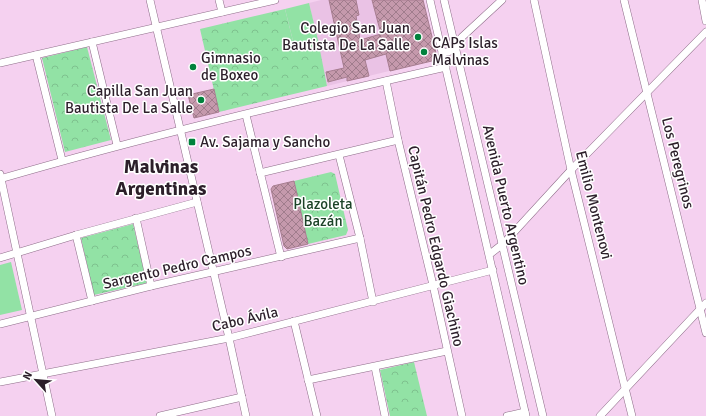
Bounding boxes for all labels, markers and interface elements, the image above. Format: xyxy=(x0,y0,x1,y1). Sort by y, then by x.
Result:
place label: Colegio San Juan Bautista De La Salle xyxy=(282,19,410,54)
marker: Colegio San Juan Bautista De La Salle xyxy=(413,32,423,42)
place label: CAPs Islas Malvinas xyxy=(432,34,498,69)
marker: CAPs Islas Malvinas xyxy=(419,47,429,57)
place label: Gimnasio de Boxeo xyxy=(201,49,261,84)
marker: Gimnasio de Boxeo xyxy=(188,62,198,72)
place label: Capilla San Juan Bautista De La Salle xyxy=(65,82,193,117)
marker: Capilla San Juan Bautista De La Salle xyxy=(196,95,206,105)
street label: Los Peregrinos xyxy=(658,115,698,211)
street label: Avenida Puerto Argentino xyxy=(479,123,533,287)
place label: Av. Sajama y Sancho xyxy=(200,133,330,151)
marker: Av. Sajama y Sancho xyxy=(187,137,197,147)
street label: Capitán Pedro Edgardo Giachino xyxy=(404,144,468,348)
street label: Emilio Montenovi xyxy=(572,149,616,261)
district label: Malvinas Argentinas xyxy=(116,155,206,201)
park label: Plazoleta Bazán xyxy=(293,195,353,230)
street label: Sargento Pedro Campos xyxy=(101,241,253,293)
street label: Cabo Ávila xyxy=(210,302,280,335)
north arrow xyxy=(16,360,56,400)
text: N xyxy=(20,369,35,382)

